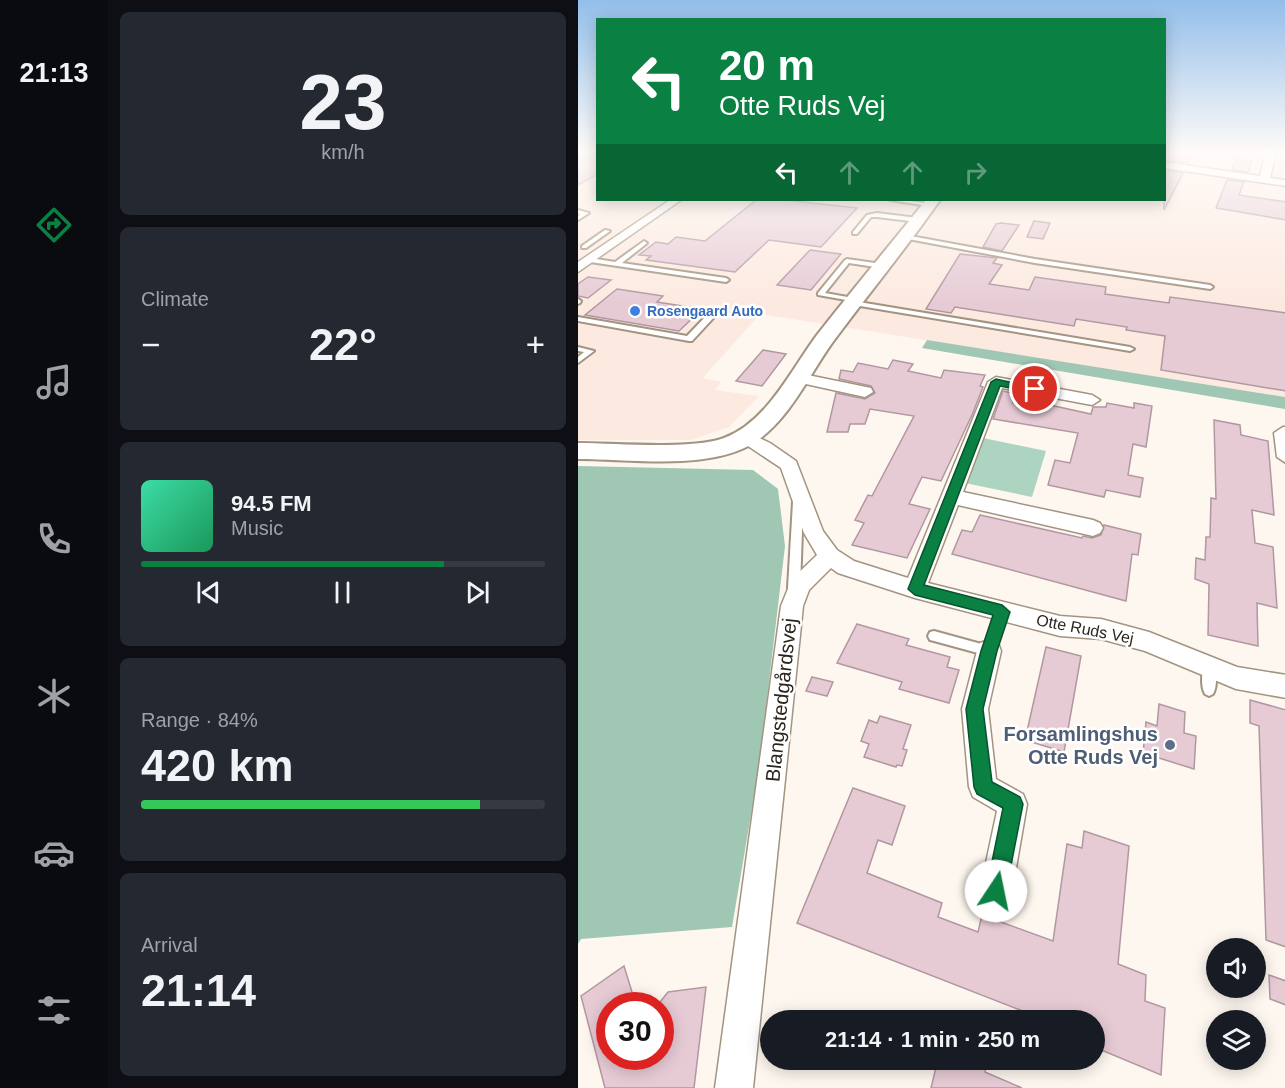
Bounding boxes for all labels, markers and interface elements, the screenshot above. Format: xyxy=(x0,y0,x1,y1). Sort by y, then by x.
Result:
icon: left xyxy=(620,42,698,120)
text: 20 m xyxy=(719,42,815,89)
text: 21:13 xyxy=(19,58,89,88)
text: 23 xyxy=(300,58,386,146)
text: Otte Ruds Vej xyxy=(719,91,886,121)
text: km/h xyxy=(321,141,365,163)
icon: left xyxy=(770,156,803,189)
icon: ahead xyxy=(833,156,866,189)
icon: ahead xyxy=(896,156,929,189)
icon: right xyxy=(959,156,992,189)
icon: directions xyxy=(33,204,75,246)
text: Climate xyxy=(141,288,209,310)
place label: Rosengaard Auto xyxy=(647,303,763,319)
marker: Rosengaard Auto xyxy=(628,304,642,318)
text: 22° xyxy=(309,319,377,370)
text: − xyxy=(141,326,160,363)
text: + xyxy=(526,326,545,363)
icon: music xyxy=(33,361,75,403)
pin xyxy=(1009,363,1060,414)
icon: arrive xyxy=(1018,372,1051,405)
text: 94.5 FM xyxy=(231,491,312,516)
text: Music xyxy=(231,517,283,539)
icon: phone xyxy=(33,518,75,560)
icon: previous xyxy=(192,576,225,609)
icon: pause xyxy=(326,576,359,609)
icon: next xyxy=(461,576,494,609)
street label: Otte Ruds Vej xyxy=(1035,611,1135,647)
street label: Blangstedgårdsvej xyxy=(761,617,801,783)
icon: climate xyxy=(33,675,75,717)
text: Range · 84% xyxy=(141,709,258,731)
place label: Forsamlingshus Otte Ruds Vej xyxy=(1004,723,1158,768)
marker: Forsamlingshus Otte Ruds Vej xyxy=(1163,738,1177,752)
text: 420 km xyxy=(141,740,294,791)
icon: car xyxy=(33,832,75,874)
position arrow xyxy=(964,859,1028,923)
text: Arrival xyxy=(141,934,198,956)
map controls xyxy=(1206,938,1266,1070)
button: sound xyxy=(1206,938,1266,998)
text: 21:14 xyxy=(141,965,256,1016)
icon: filters xyxy=(33,989,75,1031)
speed limit sign: 30 xyxy=(596,992,674,1070)
button: layers xyxy=(1206,1010,1266,1070)
text: 21:14 · 1 min · 250 m xyxy=(825,1027,1040,1052)

